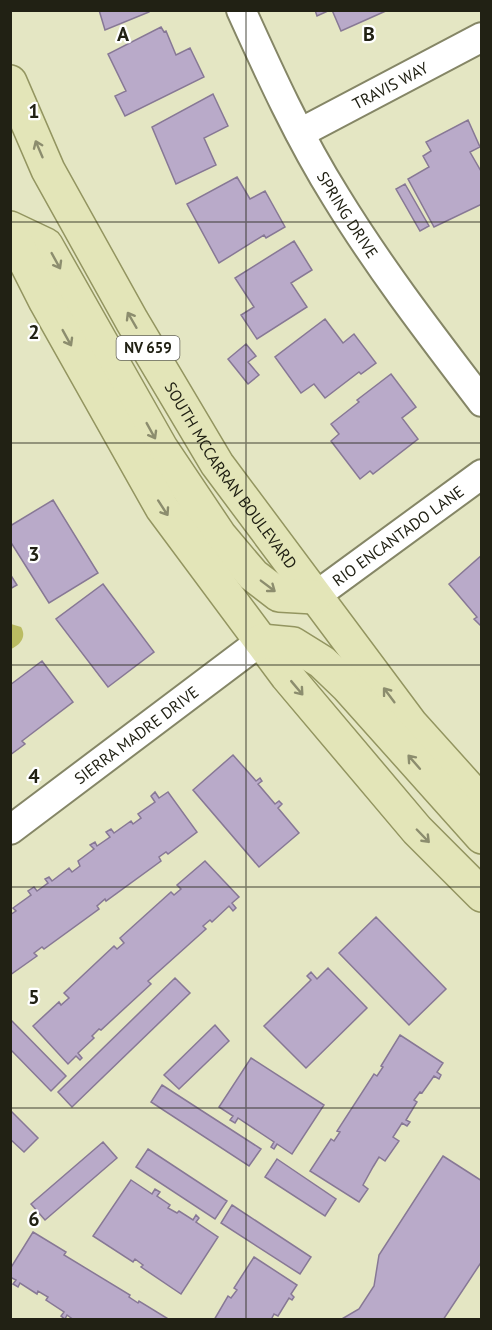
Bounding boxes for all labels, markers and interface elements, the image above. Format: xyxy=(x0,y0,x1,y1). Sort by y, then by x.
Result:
text: A xyxy=(117,21,130,47)
text: B xyxy=(363,21,375,47)
street label: TRAVIS WAY xyxy=(349,57,432,114)
text: 1 xyxy=(28,98,40,124)
one-way arrow xyxy=(33,141,44,159)
street label: SPRING DRIVE xyxy=(313,168,383,262)
one-way arrow xyxy=(50,252,62,269)
one-way arrow xyxy=(126,312,138,329)
text: 2 xyxy=(28,319,40,345)
one-way arrow xyxy=(62,329,73,347)
road number: NV 659 xyxy=(116,336,180,360)
street label: SOUTH MCCARRAN BOULEVARD xyxy=(160,378,301,572)
one-way arrow xyxy=(146,422,158,439)
street label: RIO ENCANTADO LANE xyxy=(328,481,467,590)
one-way arrow xyxy=(158,499,170,516)
text: 3 xyxy=(28,541,40,567)
one-way arrow xyxy=(259,580,275,593)
one-way arrow xyxy=(290,679,303,695)
street label: SIERRA MADRE DRIVE xyxy=(70,682,202,788)
one-way arrow xyxy=(383,687,396,703)
one-way arrow xyxy=(407,755,421,770)
text: 4 xyxy=(28,763,40,789)
one-way arrow xyxy=(415,829,430,844)
text: 5 xyxy=(28,984,40,1010)
text: 6 xyxy=(28,1206,40,1232)

